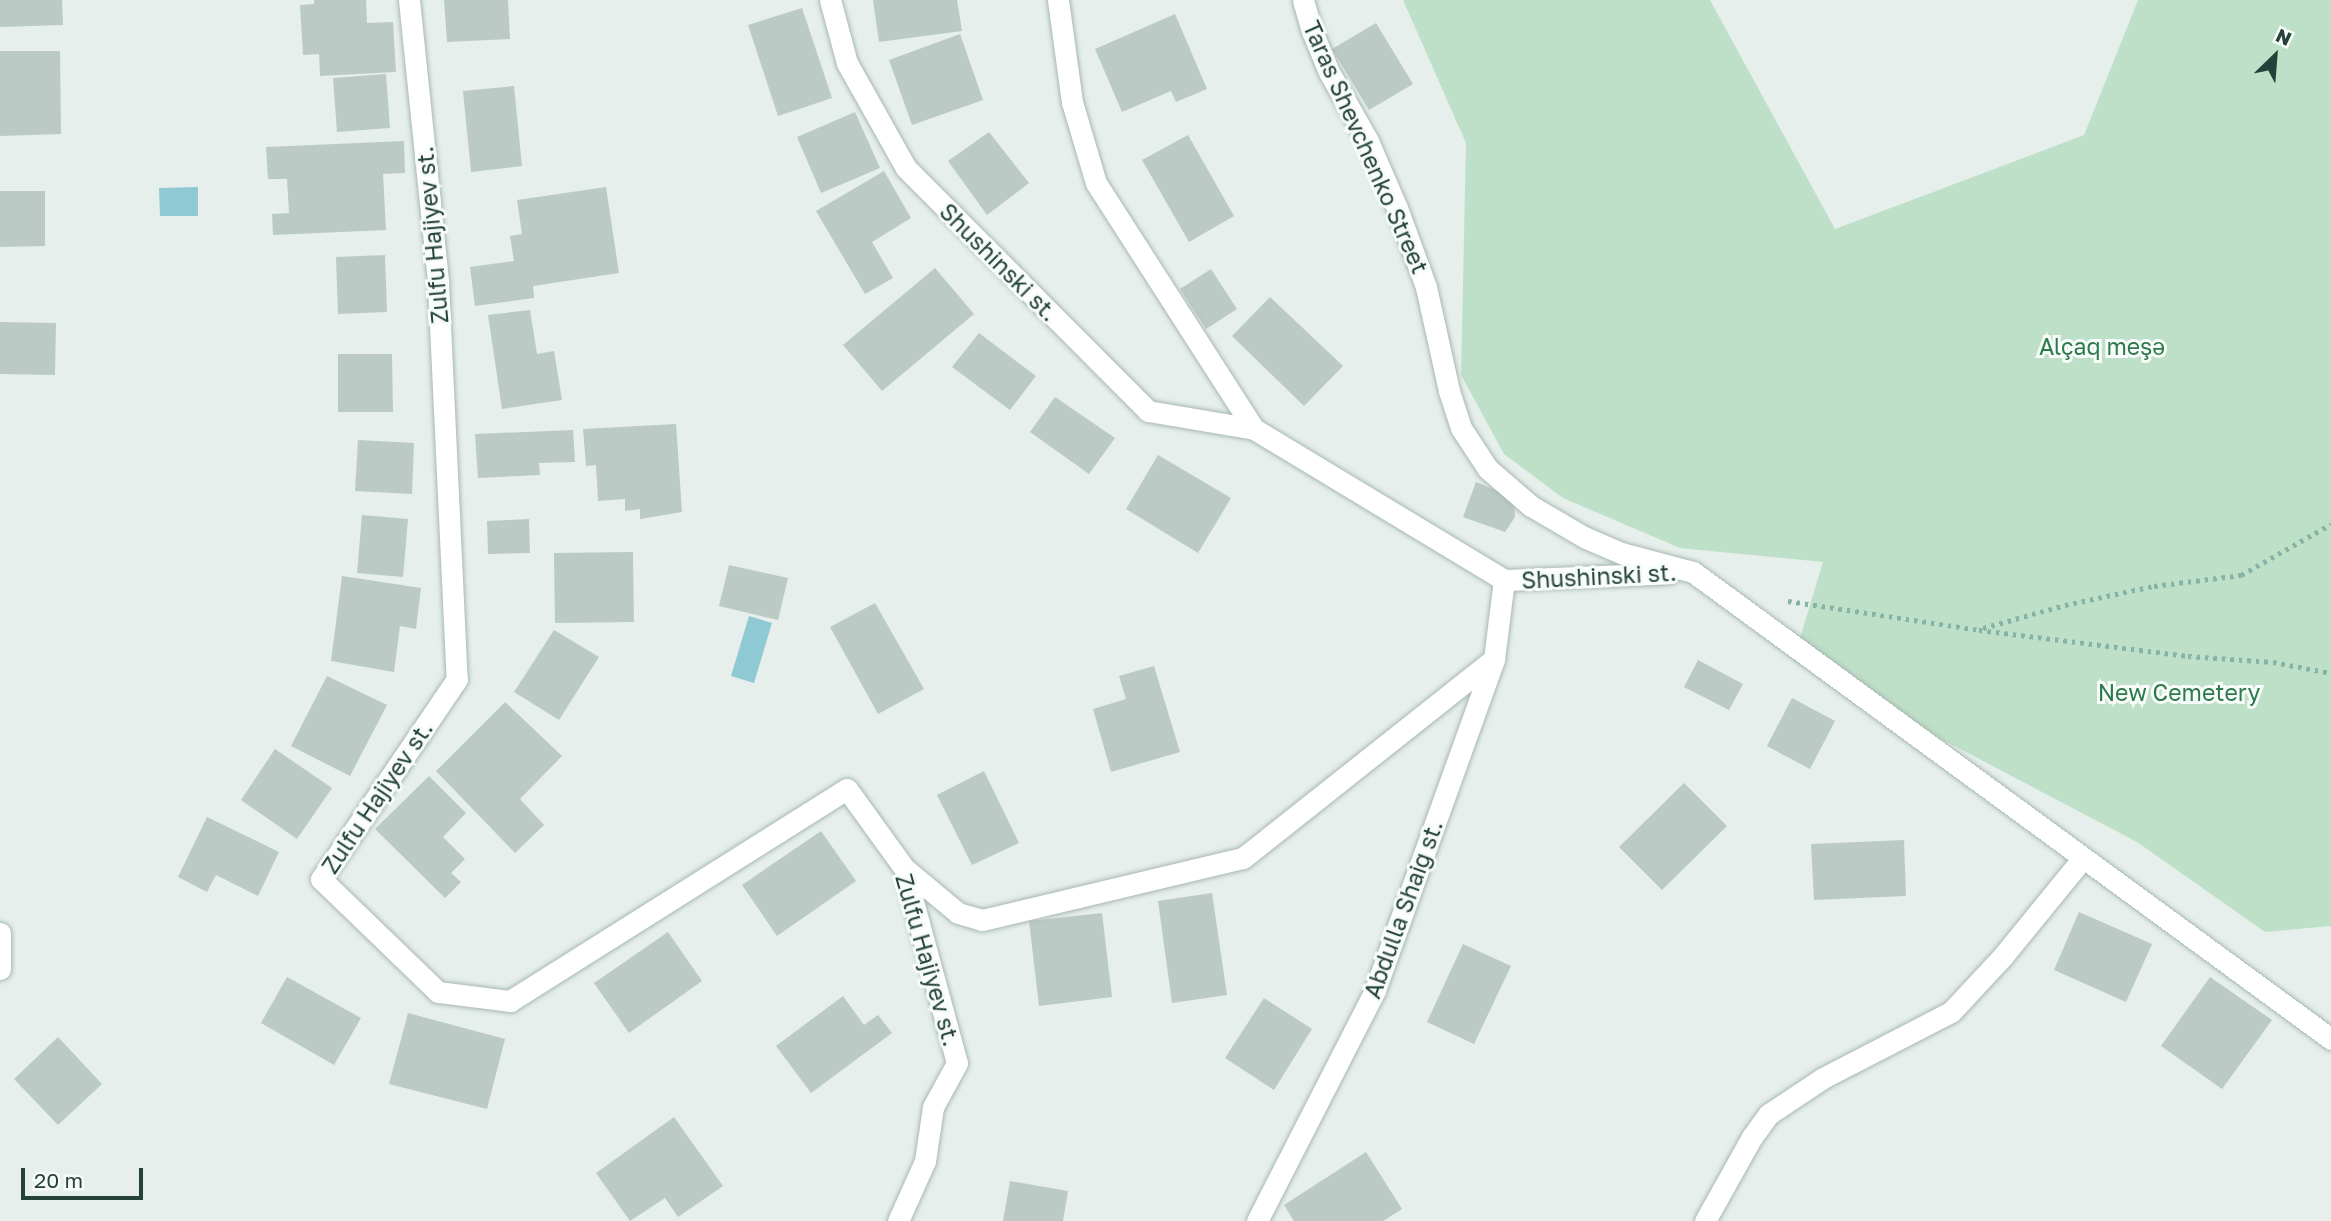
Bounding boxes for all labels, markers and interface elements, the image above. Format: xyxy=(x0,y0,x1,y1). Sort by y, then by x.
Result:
street label: Taras Shevchenko Street xyxy=(1298,17,1434,277)
north arrow xyxy=(2240,21,2310,91)
text: N xyxy=(2273,23,2295,50)
street label: Zulfu Hajiyev st. xyxy=(410,145,454,325)
street label: Shushinski st. xyxy=(934,197,1064,327)
park label: Alçaq meşə xyxy=(2039,332,2165,360)
street label: Shushinski st. xyxy=(1521,558,1677,594)
park label: New Cemetery xyxy=(2098,678,2260,706)
street label: Zulfu Hajiyev st. xyxy=(316,716,438,878)
street label: Abdulla Shaig st. xyxy=(1358,816,1448,1002)
street label: Zulfu Hajiyev st. xyxy=(890,871,966,1049)
scale bar xyxy=(24,1154,147,1198)
text: 20 m xyxy=(34,1167,83,1193)

